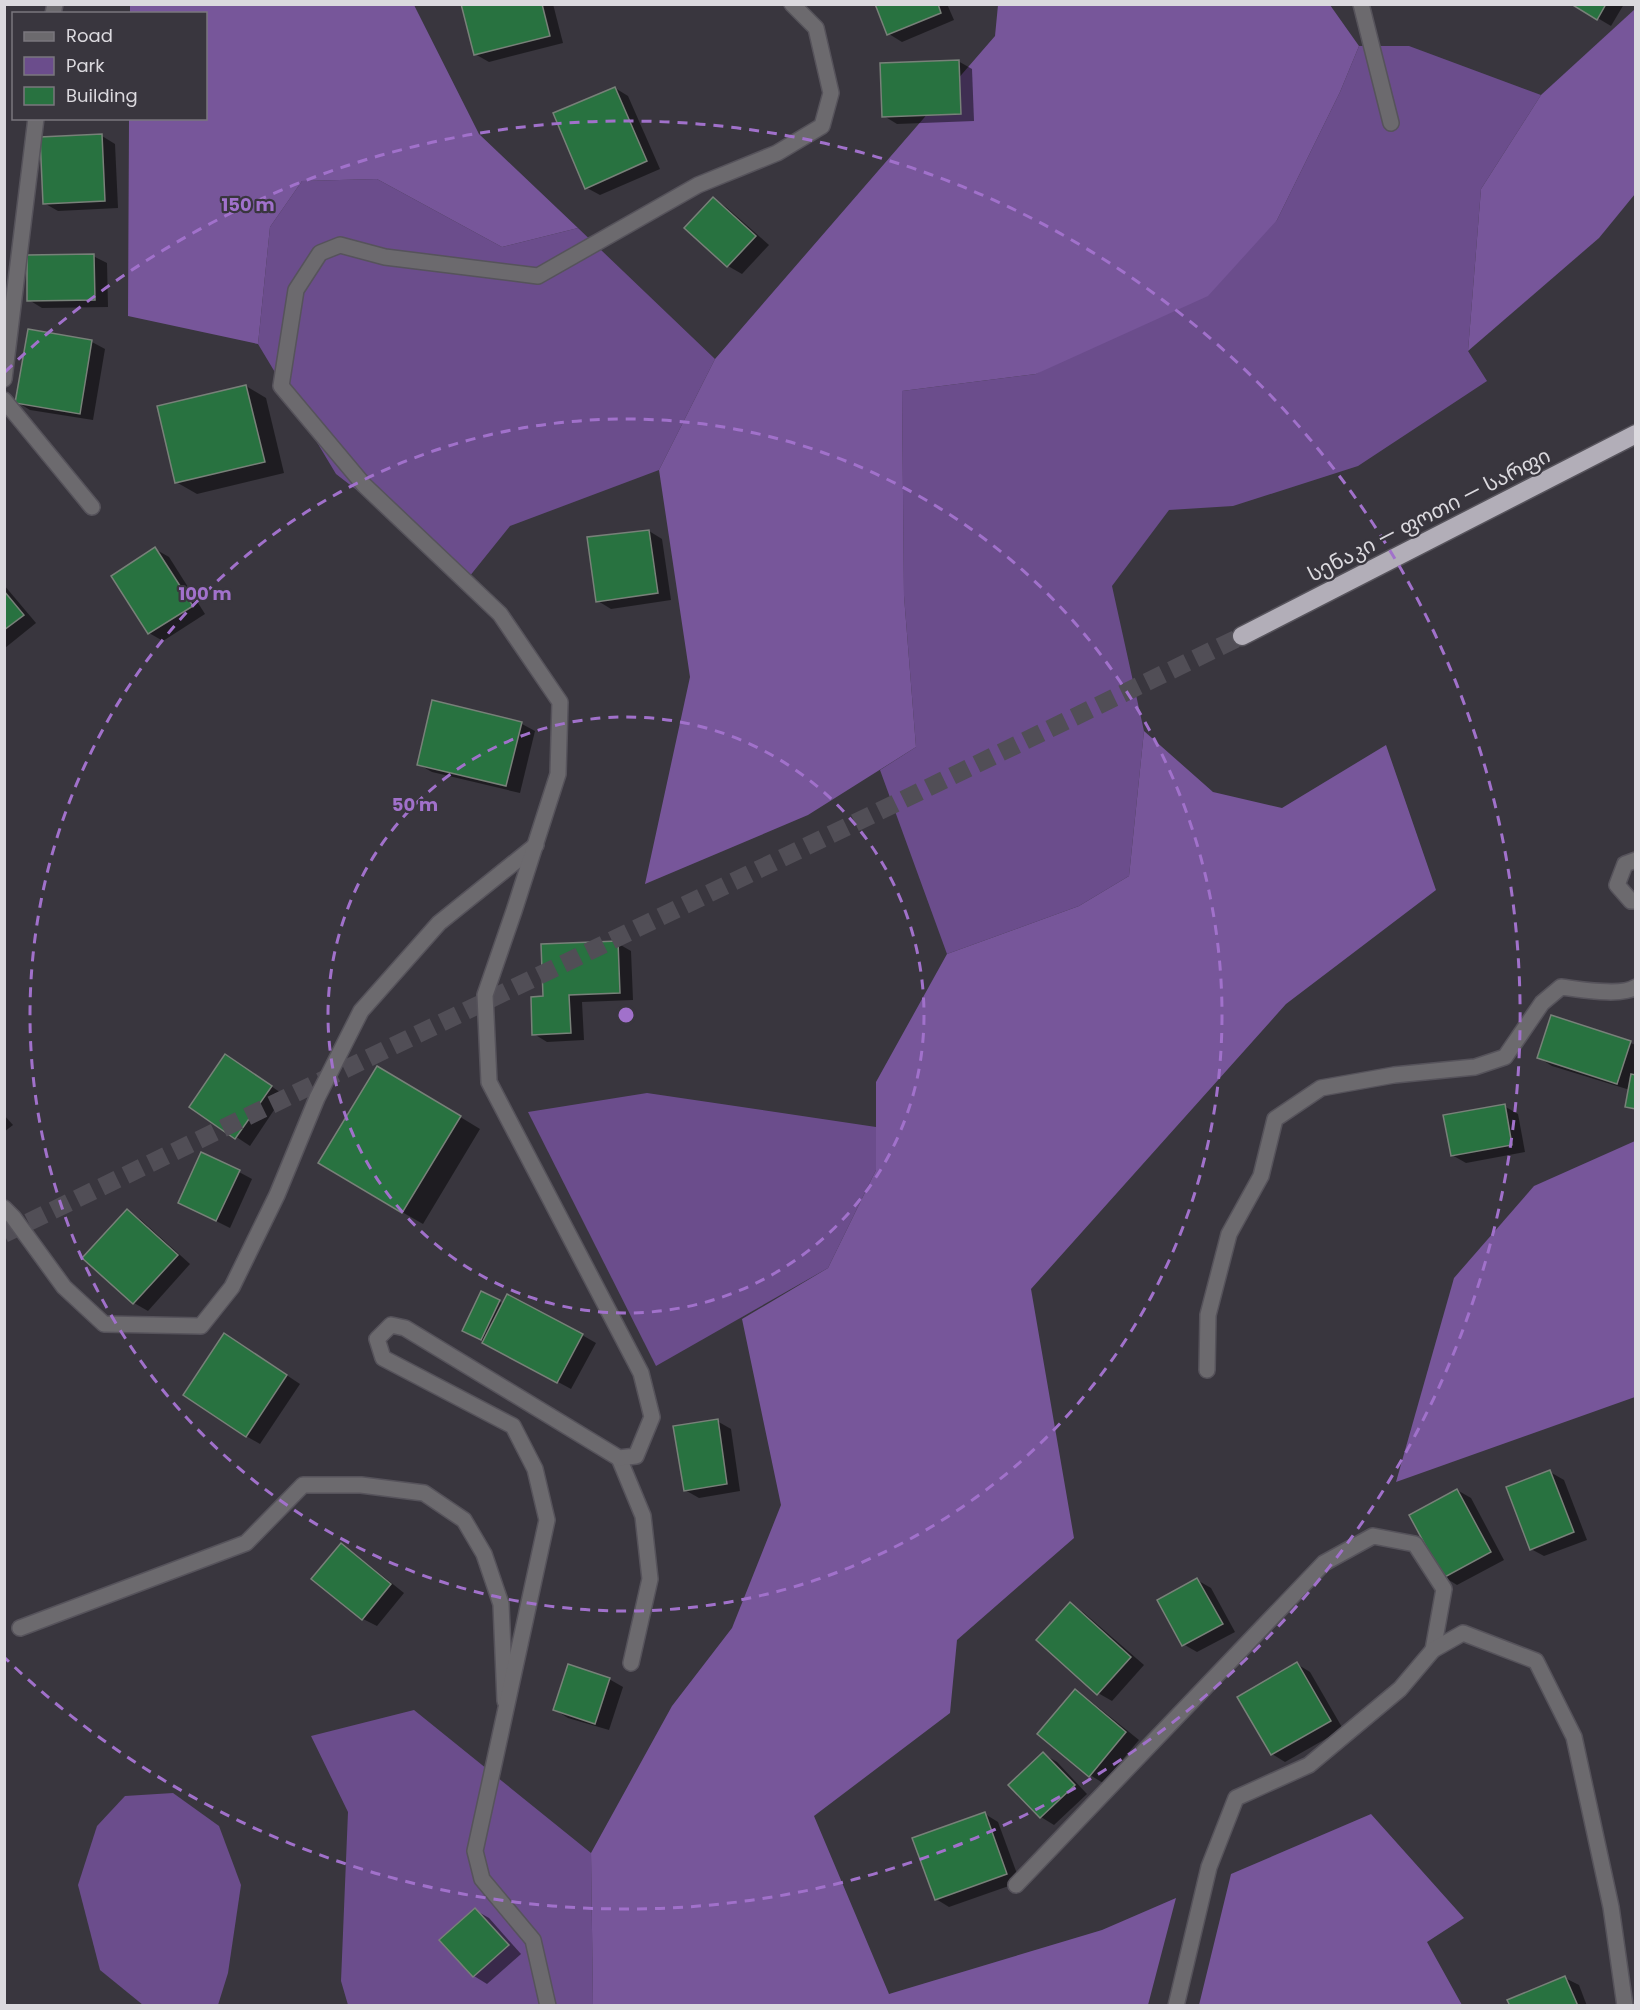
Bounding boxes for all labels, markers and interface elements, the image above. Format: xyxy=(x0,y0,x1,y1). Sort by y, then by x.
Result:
legend xyxy=(12,12,207,120)
text: Road xyxy=(66,23,113,48)
text: Park xyxy=(66,53,105,78)
text: Building xyxy=(66,83,138,108)
text: 150 m xyxy=(221,192,275,217)
street label: სენაკი — ფოთი — სარფი xyxy=(1302,441,1555,589)
text: 100 m xyxy=(178,581,232,606)
text: 50 m xyxy=(392,792,438,817)
centre of rings xyxy=(616,1005,636,1025)

